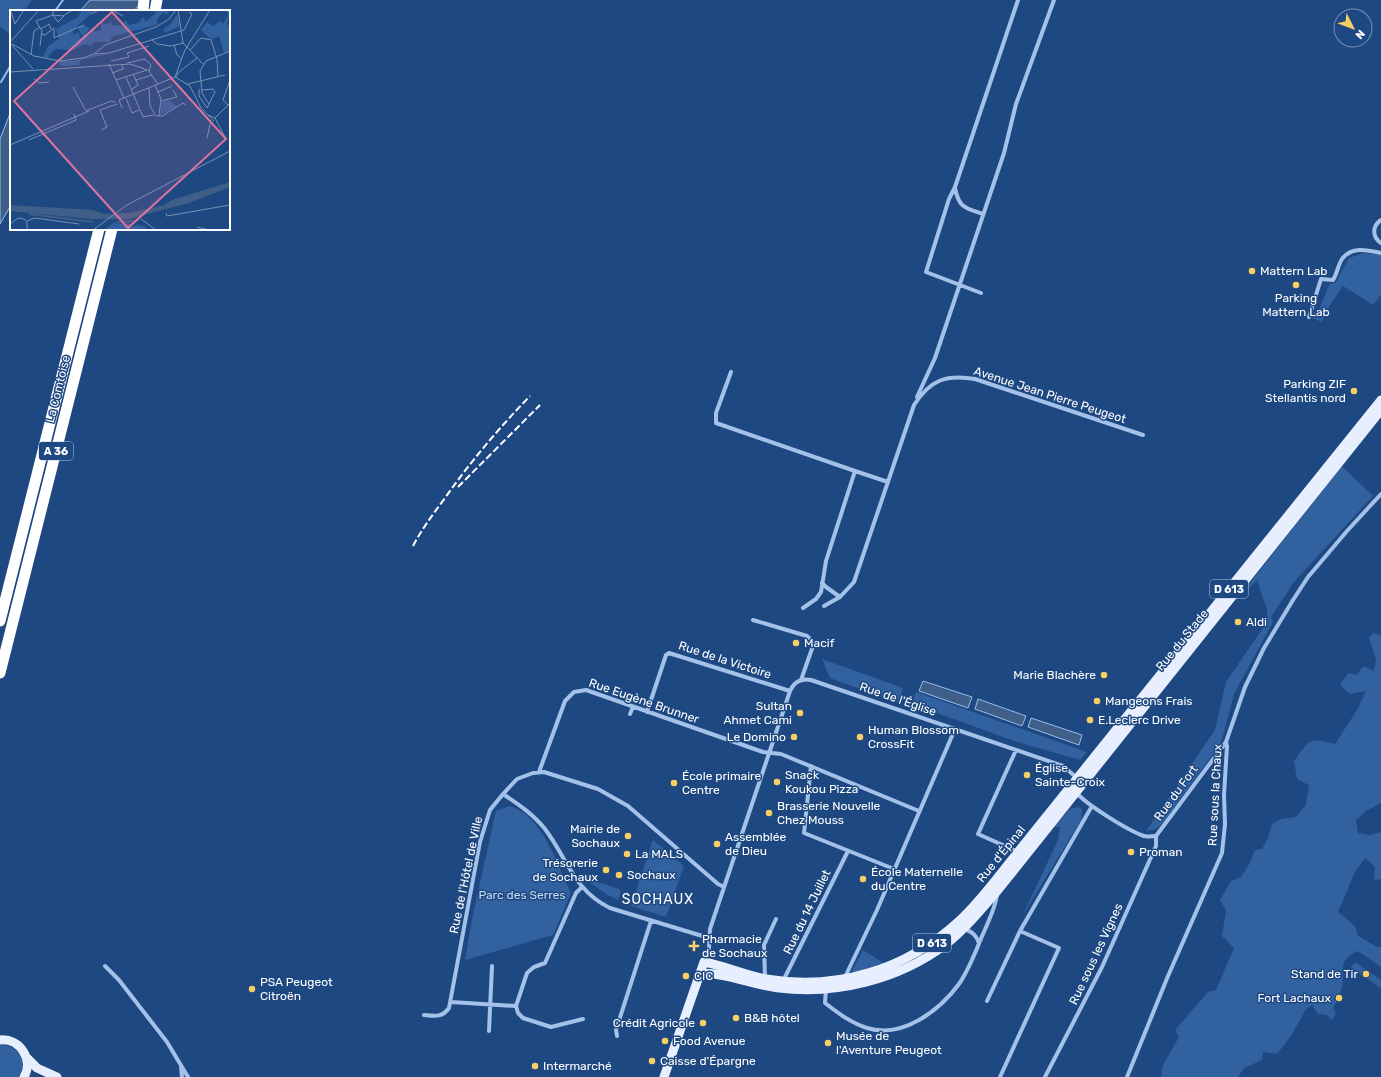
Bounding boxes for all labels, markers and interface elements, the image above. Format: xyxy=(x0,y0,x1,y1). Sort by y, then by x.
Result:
north arrow xyxy=(1333,8,1373,48)
inset map xyxy=(10,10,230,230)
text: N xyxy=(1353,27,1368,42)
place label: Mattern Lab xyxy=(1260,264,1328,278)
marker: Mattern Lab xyxy=(1247,266,1257,276)
marker: Parking Mattern Lab xyxy=(1291,280,1301,290)
place label: Parking Mattern Lab xyxy=(1262,291,1330,319)
street label: La Comtoise xyxy=(43,354,73,424)
street label: Avenue Jean Pierre Peugeot xyxy=(972,364,1128,426)
place label: Parking ZIF Stellantis nord xyxy=(1265,377,1346,405)
marker: Parking ZIF Stellantis nord xyxy=(1349,386,1359,396)
road number: A 36 xyxy=(39,442,73,460)
road number: D 613 xyxy=(1210,580,1248,598)
street label: Rue du Stade xyxy=(1153,606,1211,673)
place label: Aldi xyxy=(1246,615,1267,629)
marker: Aldi xyxy=(1233,617,1243,627)
place label: Macif xyxy=(804,636,835,650)
street label: Rue de la Victoire xyxy=(677,638,773,682)
marker: Macif xyxy=(791,638,801,648)
place label: Marie Blachère xyxy=(1013,668,1096,682)
marker: Marie Blachère xyxy=(1099,670,1109,680)
street label: Rue Eugène Brunner xyxy=(587,676,701,727)
street label: Rue de l'Église xyxy=(858,679,938,719)
place label: Mangeons Frais xyxy=(1105,694,1192,708)
marker: Mangeons Frais xyxy=(1092,696,1102,706)
place label: Sultan Ahmet Cami xyxy=(723,699,792,727)
marker: Sultan Ahmet Cami xyxy=(795,708,805,718)
place label: E.Leclerc Drive xyxy=(1098,713,1181,727)
marker: E.Leclerc Drive xyxy=(1085,715,1095,725)
place label: Human Blossom CrossFit xyxy=(868,723,959,751)
place label: Le Domino xyxy=(727,730,786,744)
marker: Le Domino xyxy=(789,732,799,742)
marker: Human Blossom CrossFit xyxy=(855,732,865,742)
street label: Rue sous la Chaux xyxy=(1205,743,1225,846)
place label: Église Sainte-Croix xyxy=(1035,761,1106,789)
street label: Rue du Fort xyxy=(1151,762,1201,823)
place label: Snack Koukou Pizza xyxy=(785,768,858,796)
place label: École primaire Centre xyxy=(682,769,762,797)
marker: Église Sainte-Croix xyxy=(1022,770,1032,780)
marker: Snack Koukou Pizza xyxy=(772,777,782,787)
marker: École primaire Centre xyxy=(669,778,679,788)
place label: Brasserie Nouvelle Chez Mouss xyxy=(777,799,881,827)
marker: Brasserie Nouvelle Chez Mouss xyxy=(764,808,774,818)
street label: Rue de l'Hôtel de Ville xyxy=(447,815,485,935)
place label: Mairie de Sochaux xyxy=(570,822,621,850)
street label: Rue d'Épinal xyxy=(974,823,1028,885)
place label: Assemblée de Dieu xyxy=(725,830,786,858)
marker: Mairie de Sochaux xyxy=(623,831,633,841)
marker: Assemblée de Dieu xyxy=(712,839,722,849)
place label: Proman xyxy=(1139,845,1183,859)
place label: La MALS xyxy=(635,847,683,861)
marker: Proman xyxy=(1126,847,1136,857)
marker: La MALS xyxy=(622,849,632,859)
place label: Trésorerie de Sochaux xyxy=(533,856,599,884)
marker: Trésorerie de Sochaux xyxy=(601,865,611,875)
place label: École Maternelle du Centre xyxy=(871,865,963,893)
street label: Rue du 14 Juillet xyxy=(780,867,834,957)
place label: Sochaux xyxy=(627,868,676,882)
marker: Sochaux xyxy=(614,870,624,880)
marker: École Maternelle du Centre xyxy=(858,874,868,884)
park label: Parc des Serres xyxy=(478,888,566,902)
district label: SOCHAUX xyxy=(622,891,694,908)
street label: Rue sous les Vignes xyxy=(1066,901,1126,1007)
place label: Pharmacie de Sochaux xyxy=(702,932,768,960)
road number: D 613 xyxy=(913,934,951,952)
marker: Pharmacie de Sochaux xyxy=(689,941,699,951)
place label: Stand de Tir xyxy=(1291,967,1358,981)
place label: CIC xyxy=(694,969,713,983)
marker: Stand de Tir xyxy=(1361,969,1371,979)
marker: CIC xyxy=(681,971,691,981)
place label: PSA Peugeot Citroën xyxy=(260,975,333,1003)
marker: PSA Peugeot Citroën xyxy=(247,984,257,994)
place label: Fort Lachaux xyxy=(1257,991,1332,1005)
marker: Fort Lachaux xyxy=(1334,993,1344,1003)
place label: B&B hôtel xyxy=(744,1011,800,1025)
marker: B&B hôtel xyxy=(731,1013,741,1023)
place label: Crédit Agricole xyxy=(613,1016,695,1030)
marker: Crédit Agricole xyxy=(698,1018,708,1028)
place label: Musée de l'Aventure Peugeot xyxy=(836,1029,942,1057)
place label: Food Avenue xyxy=(673,1034,746,1048)
marker: Food Avenue xyxy=(660,1036,670,1046)
marker: Musée de l'Aventure Peugeot xyxy=(823,1038,833,1048)
place label: Caisse d'Épargne xyxy=(660,1054,756,1068)
marker: Caisse d'Épargne xyxy=(647,1056,657,1066)
place label: Intermarché xyxy=(543,1059,612,1073)
marker: Intermarché xyxy=(530,1061,540,1071)

